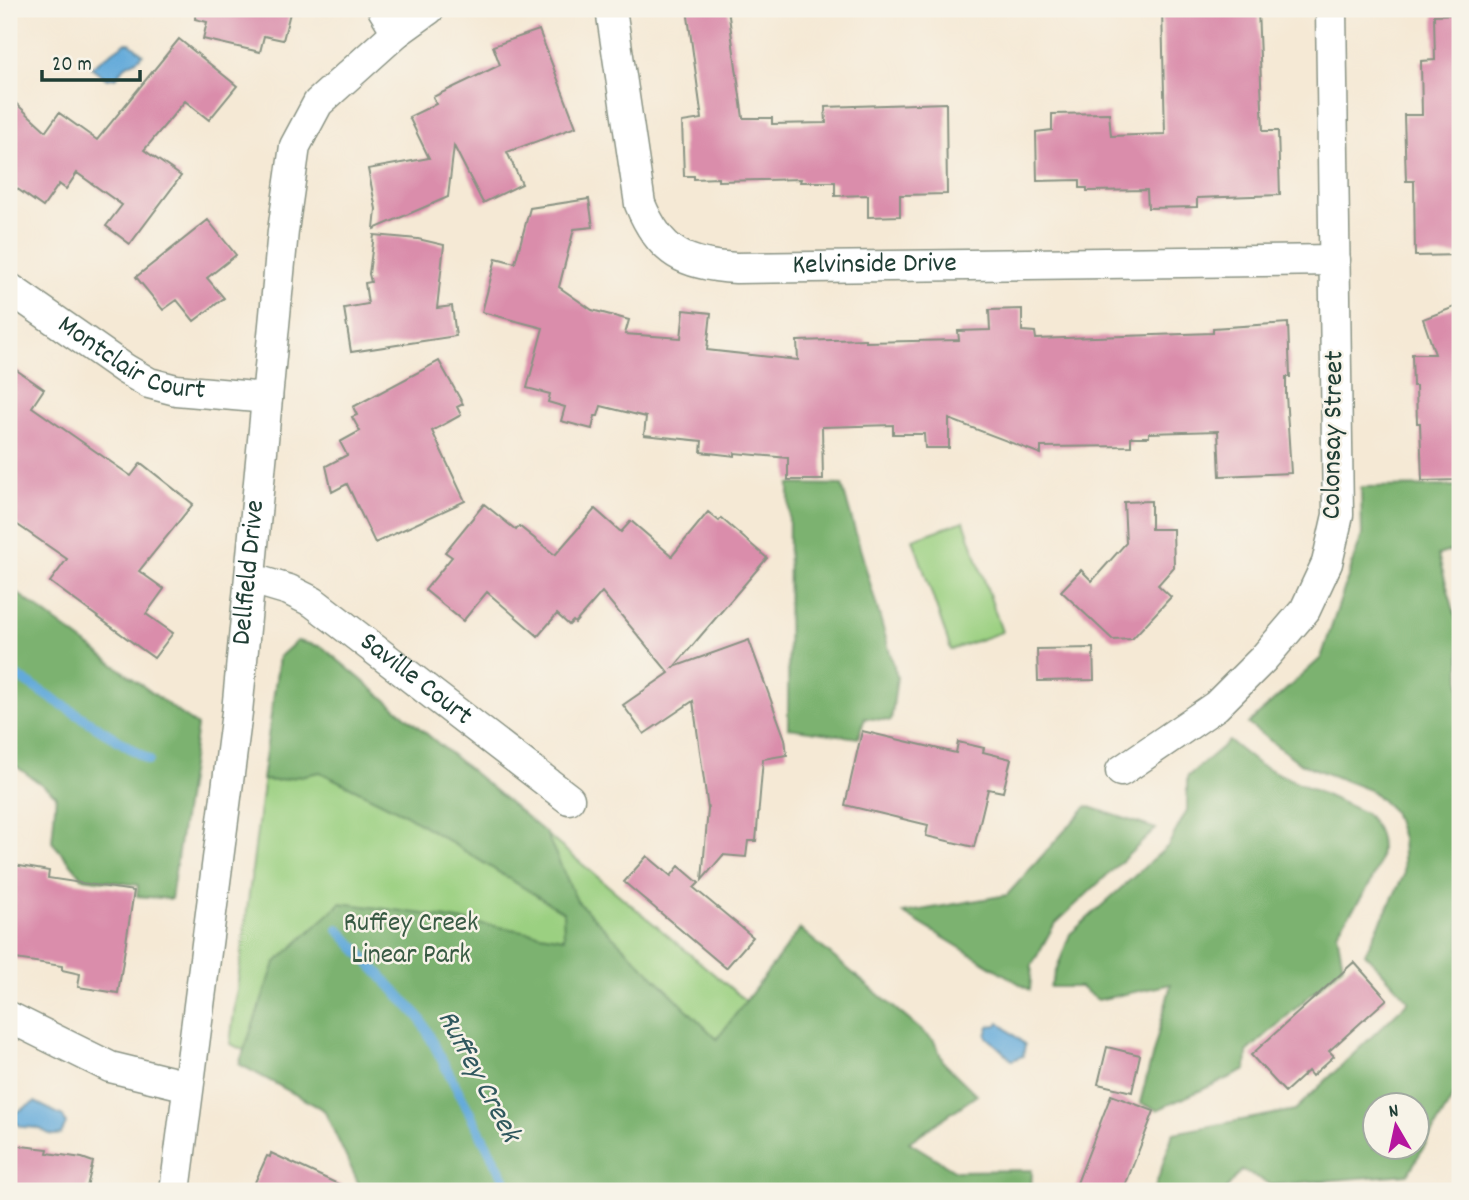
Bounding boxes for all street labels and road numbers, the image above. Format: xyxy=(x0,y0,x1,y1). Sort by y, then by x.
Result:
street label: Kelvinside Drive xyxy=(792,245,957,287)
street label: Montclair Court xyxy=(48,307,207,412)
street label: Colonsay Street xyxy=(1314,350,1356,520)
street label: Dellfield Drive xyxy=(223,498,277,647)
street label: Saville Court xyxy=(350,624,480,737)

